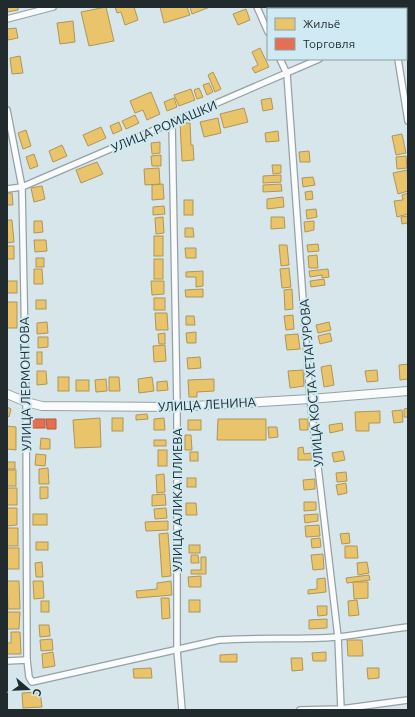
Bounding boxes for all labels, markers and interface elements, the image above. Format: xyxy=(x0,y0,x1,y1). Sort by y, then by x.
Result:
legend xyxy=(267,8,407,60)
text: Жильё xyxy=(303,17,340,30)
text: Торговля xyxy=(303,37,355,50)
street label: УЛИЦА РОМАШКИ xyxy=(109,97,219,155)
street label: УЛИЦА КОСТА ХЕТАГУРОВА xyxy=(297,298,325,468)
street label: УЛИЦА ЛЕРМОНТОВА xyxy=(17,316,33,451)
street label: УЛИЦА ЛЕНИНА xyxy=(158,394,257,414)
street label: УЛИЦА АЛИКА ПЛИЕВА xyxy=(170,428,184,572)
north arrow xyxy=(8,669,48,709)
text: С xyxy=(31,687,44,698)

